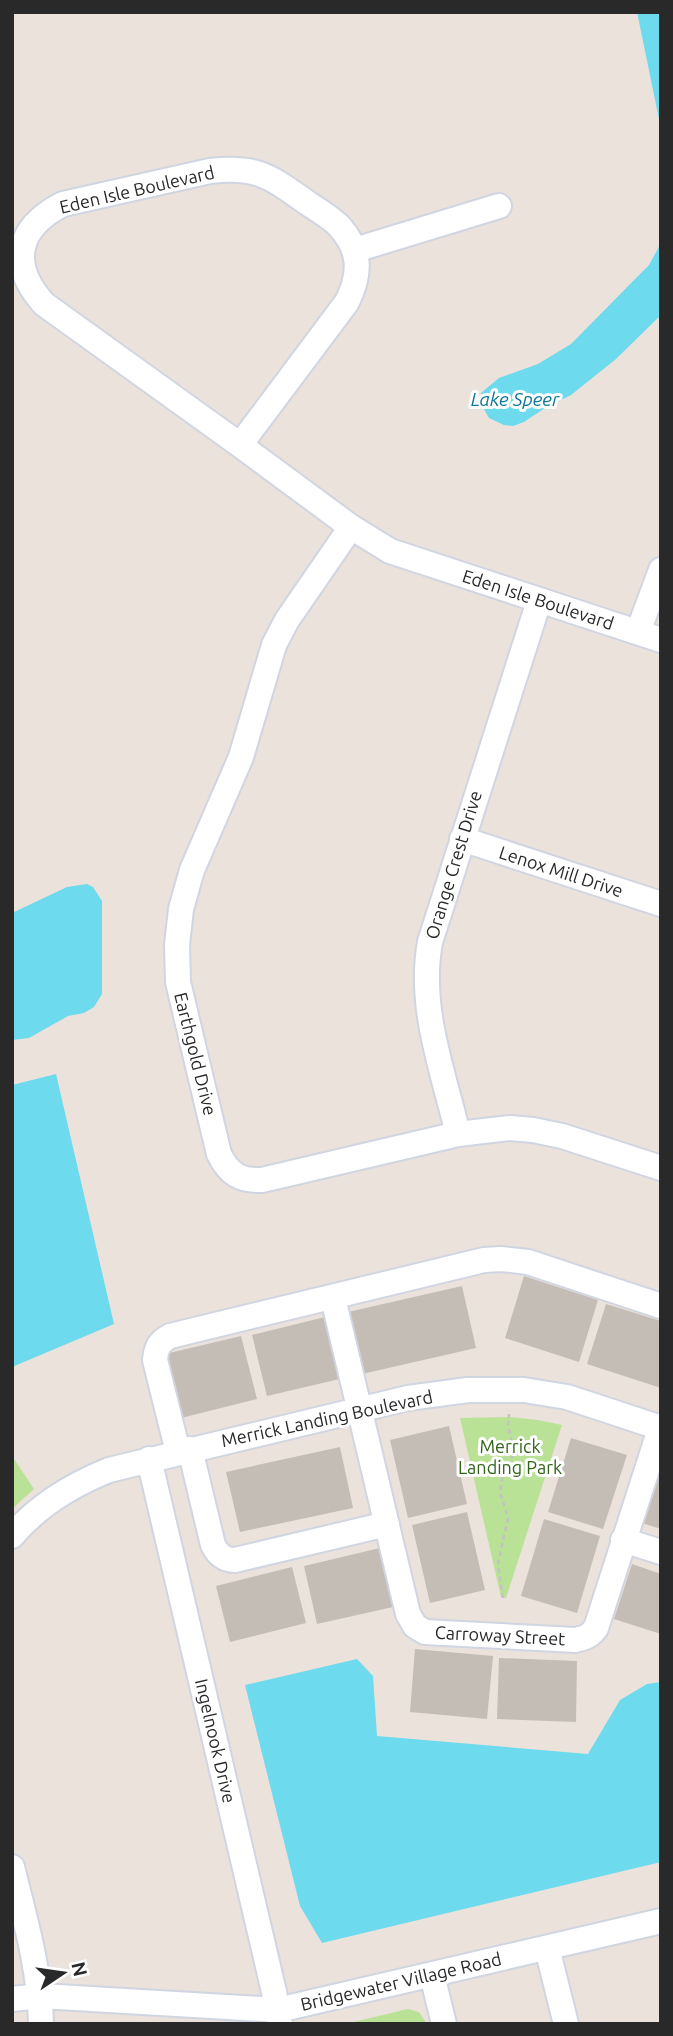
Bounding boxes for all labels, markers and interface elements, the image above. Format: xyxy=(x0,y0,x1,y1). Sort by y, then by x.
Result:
street label: Eden Isle Boulevard xyxy=(57,161,216,217)
water label: Lake Speer xyxy=(471,388,560,410)
street label: Eden Isle Boulevard xyxy=(460,565,617,633)
street label: Orange Crest Drive xyxy=(421,788,485,941)
street label: Lenox Mill Drive xyxy=(497,842,626,901)
street label: Earthgold Drive xyxy=(171,990,221,1117)
street label: Merrick Landing Boulevard xyxy=(219,1386,434,1450)
park label: Merrick Landing Park xyxy=(458,1436,562,1477)
street label: Carroway Street xyxy=(434,1622,566,1648)
street label: Ingelnook Drive xyxy=(192,1677,240,1805)
north arrow xyxy=(28,1938,98,2008)
street label: Bridgewater Village Road xyxy=(298,1948,503,2014)
text: N xyxy=(67,1960,92,1979)

